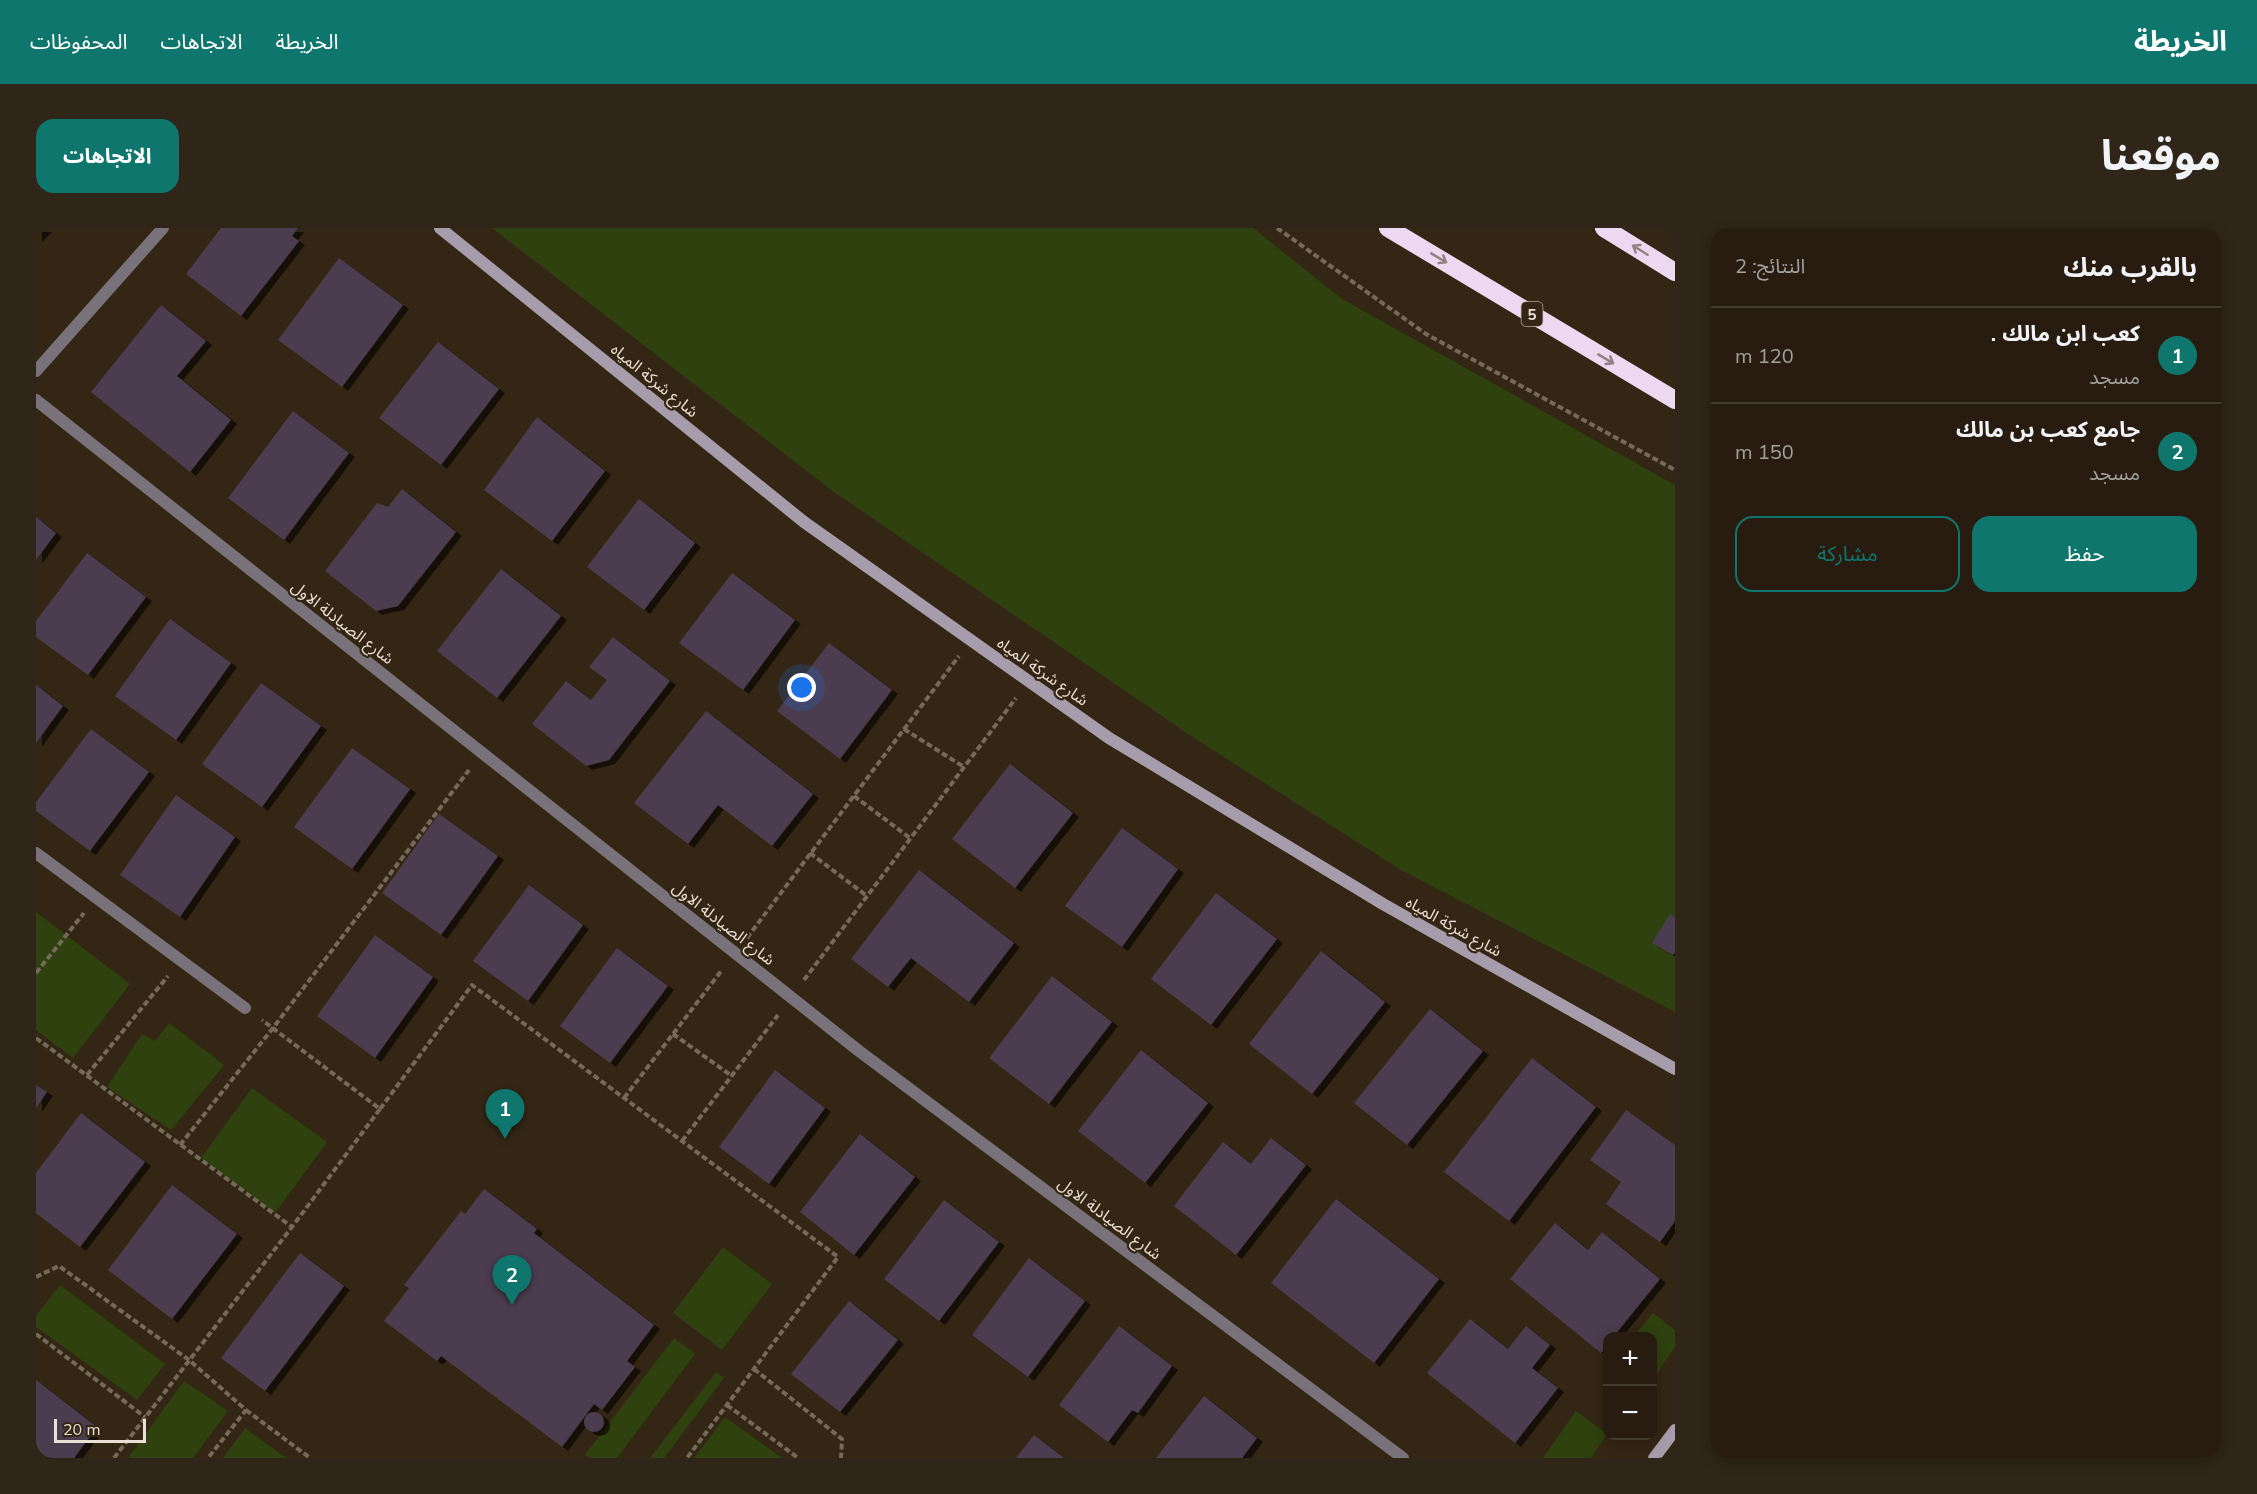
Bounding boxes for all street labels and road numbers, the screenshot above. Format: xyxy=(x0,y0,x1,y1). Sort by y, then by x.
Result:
road number: 5 xyxy=(1522,302,1542,326)
street label: شارع شركة المياه xyxy=(605,339,703,424)
street label: شارع الصيادلة الاول xyxy=(286,576,398,671)
street label: شارع شركة المياه xyxy=(992,632,1092,712)
street label: شارع الصيادلة الاول xyxy=(667,877,779,972)
street label: شارع شركة المياه xyxy=(1401,891,1505,963)
street label: شارع الصيادلة الاول xyxy=(1053,1173,1166,1266)

